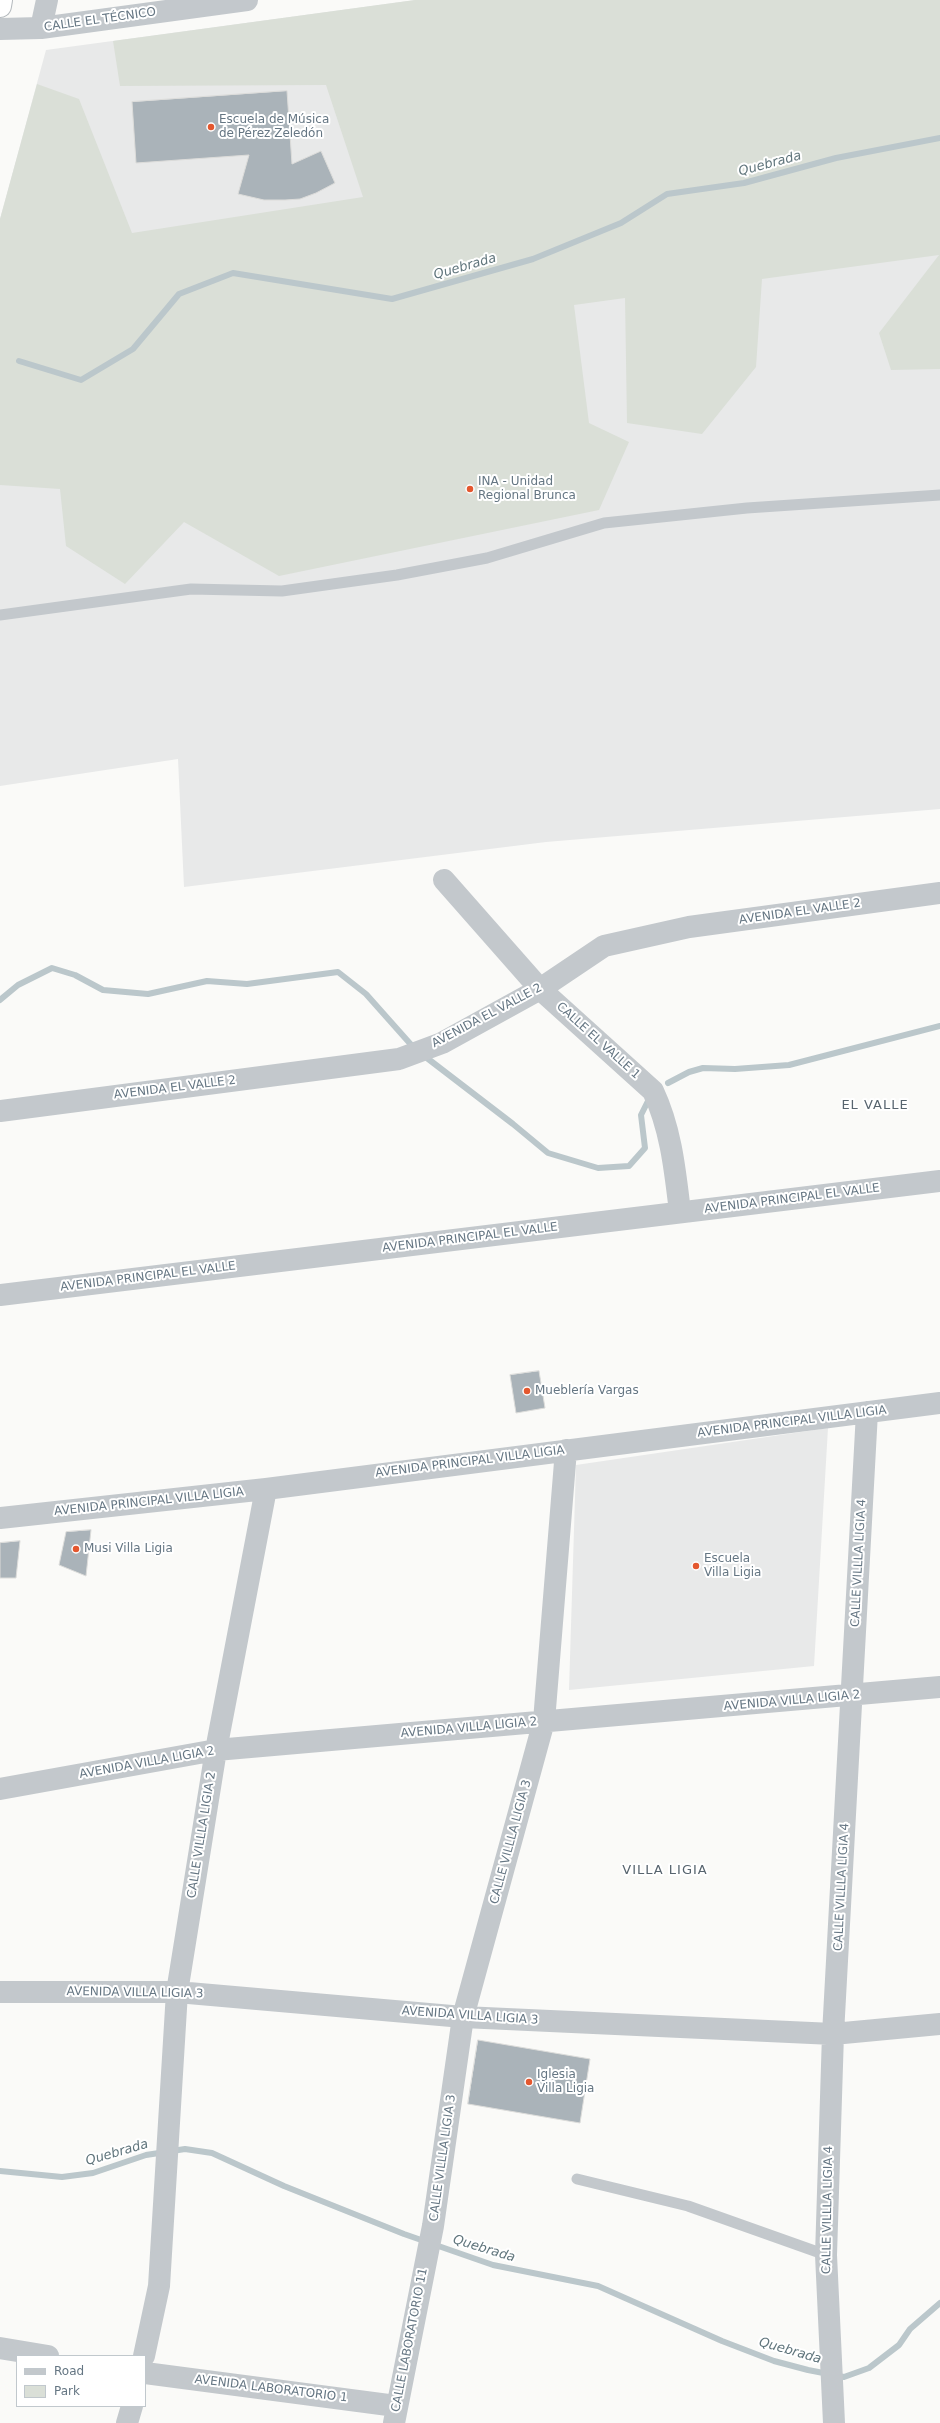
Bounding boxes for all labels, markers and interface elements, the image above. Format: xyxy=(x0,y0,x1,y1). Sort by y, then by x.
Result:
street label: CALLE EL TÉCNICO xyxy=(43,5,157,35)
place label: Escuela de Música de Pérez Zeledón xyxy=(219,113,329,141)
marker: Escuela de Música de Pérez Zeledón xyxy=(206,122,216,132)
water label: Quebrada xyxy=(737,148,803,180)
water label: Quebrada xyxy=(432,251,498,283)
place label: INA - Unidad Regional Brunca xyxy=(478,475,576,503)
marker: INA - Unidad Regional Brunca xyxy=(465,484,475,494)
street label: AVENIDA EL VALLE 2 xyxy=(738,896,862,928)
street label: AVENIDA EL VALLE 2 xyxy=(429,981,545,1051)
street label: CALLE EL VALLE 1 xyxy=(553,1000,643,1082)
street label: AVENIDA EL VALLE 2 xyxy=(113,1073,237,1103)
district label: EL VALLE xyxy=(841,1098,909,1114)
street label: AVENIDA PRINCIPAL EL VALLE xyxy=(703,1181,881,1217)
street label: AVENIDA PRINCIPAL EL VALLE xyxy=(381,1220,559,1256)
street label: AVENIDA PRINCIPAL EL VALLE xyxy=(59,1259,237,1295)
place label: Mueblería Vargas xyxy=(535,1384,639,1398)
marker: Mueblería Vargas xyxy=(522,1386,532,1396)
street label: AVENIDA PRINCIPAL VILLA LIGIA xyxy=(696,1403,888,1441)
street label: AVENIDA PRINCIPAL VILLA LIGIA xyxy=(374,1443,566,1481)
street label: AVENIDA PRINCIPAL VILLA LIGIA xyxy=(53,1485,245,1519)
street label: CALLE VILLLA LIGIA 4 xyxy=(848,1499,870,1627)
place label: Musi Villa Ligia xyxy=(84,1542,173,1556)
marker: Musi Villa Ligia xyxy=(71,1544,81,1554)
place label: Escuela Villa Ligia xyxy=(704,1552,761,1580)
marker: Escuela Villa Ligia xyxy=(691,1561,701,1571)
street label: AVENIDA VILLA LIGIA 2 xyxy=(723,1688,861,1714)
street label: AVENIDA VILLA LIGIA 2 xyxy=(400,1715,538,1741)
street label: AVENIDA VILLA LIGIA 2 xyxy=(78,1744,216,1782)
street label: CALLE VILLLA LIGIA 2 xyxy=(185,1771,219,1899)
street label: CALLE VILLLA LIGIA 3 xyxy=(487,1778,535,1906)
street label: CALLE VILLLA LIGIA 4 xyxy=(831,1823,853,1951)
district label: VILLA LIGIA xyxy=(622,1863,708,1879)
street label: AVENIDA VILLA LIGIA 3 xyxy=(66,1985,204,2001)
street label: AVENIDA VILLA LIGIA 3 xyxy=(401,2004,539,2028)
place label: Iglesia Villa Ligia xyxy=(537,2068,594,2096)
marker: Iglesia Villa Ligia xyxy=(524,2077,534,2087)
street label: CALLE VILLLA LIGIA 3 xyxy=(427,2094,459,2222)
water label: Quebrada xyxy=(84,2137,150,2169)
street label: CALLE VILLLA LIGIA 4 xyxy=(820,2146,836,2274)
water label: Quebrada xyxy=(451,2232,517,2266)
street label: CALLE LABORATORIO 11 xyxy=(389,2267,431,2413)
water label: Quebrada xyxy=(757,2335,823,2367)
legend xyxy=(16,2355,146,2407)
text: Road xyxy=(54,2364,84,2378)
street label: AVENIDA LABORATORIO 1 xyxy=(194,2372,348,2406)
text: Park xyxy=(54,2384,80,2398)

